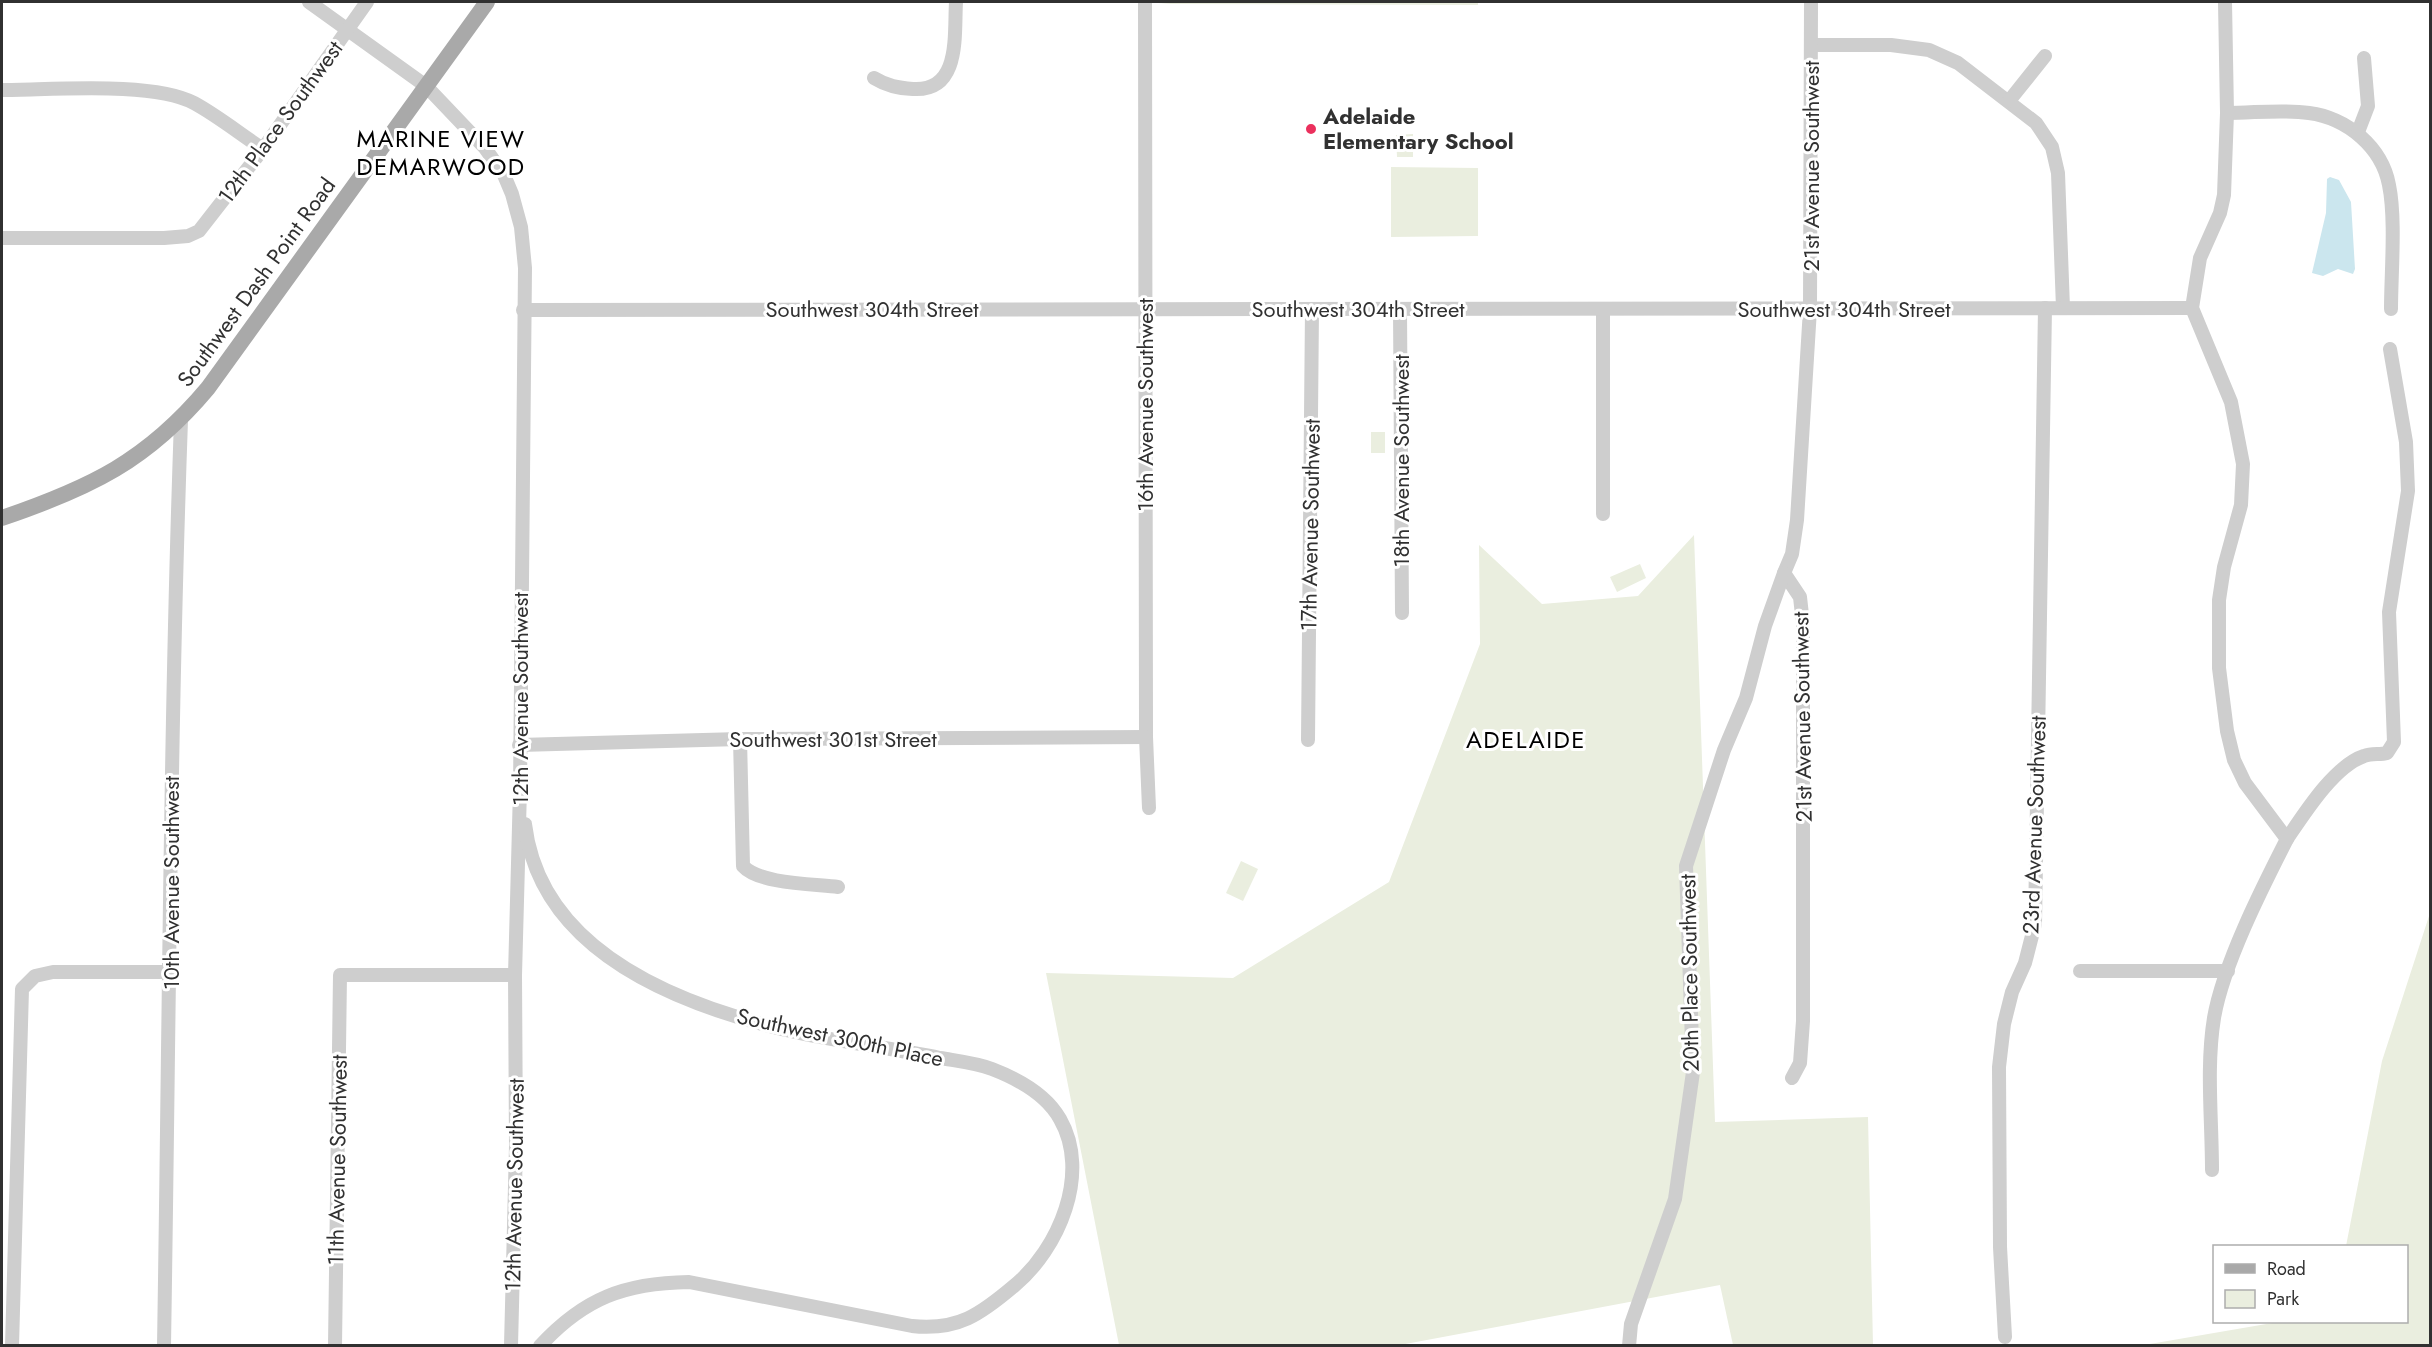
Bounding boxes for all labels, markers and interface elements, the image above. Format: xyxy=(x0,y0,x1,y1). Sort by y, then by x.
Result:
street label: 12th Place Southwest xyxy=(210,33,351,210)
street label: 21st Avenue Southwest xyxy=(1795,60,1827,271)
place label: Adelaide Elementary School xyxy=(1322,100,1514,157)
district label: MARINE VIEW DEMARWOOD xyxy=(356,121,526,184)
marker: Adelaide Elementary School xyxy=(1304,122,1318,136)
street label: Southwest Dash Point Road xyxy=(169,171,343,393)
street label: Southwest 304th Street xyxy=(765,293,979,325)
street label: Southwest 304th Street xyxy=(1251,293,1465,325)
street label: Southwest 304th Street xyxy=(1737,293,1951,325)
street label: 16th Avenue Southwest xyxy=(1129,297,1161,512)
street label: 18th Avenue Southwest xyxy=(1385,354,1417,567)
street label: 17th Avenue Southwest xyxy=(1292,418,1328,631)
street label: 12th Avenue Southwest xyxy=(504,592,536,806)
street label: 21st Avenue Southwest xyxy=(1784,611,1820,823)
street label: 23rd Avenue Southwest xyxy=(2014,714,2054,935)
district label: ADELAIDE xyxy=(1466,722,1586,757)
street label: Southwest 301st Street xyxy=(729,723,937,755)
street label: 10th Avenue Southwest xyxy=(155,775,187,990)
street label: 20th Place Southwest xyxy=(1671,873,1707,1072)
street label: Southwest 300th Place xyxy=(734,999,946,1075)
street label: 11th Avenue Southwest xyxy=(319,1054,355,1266)
street label: 12th Avenue Southwest xyxy=(496,1077,532,1292)
legend xyxy=(2213,1245,2408,1323)
text: Road xyxy=(2267,1256,2306,1282)
text: Park xyxy=(2267,1286,2299,1312)

